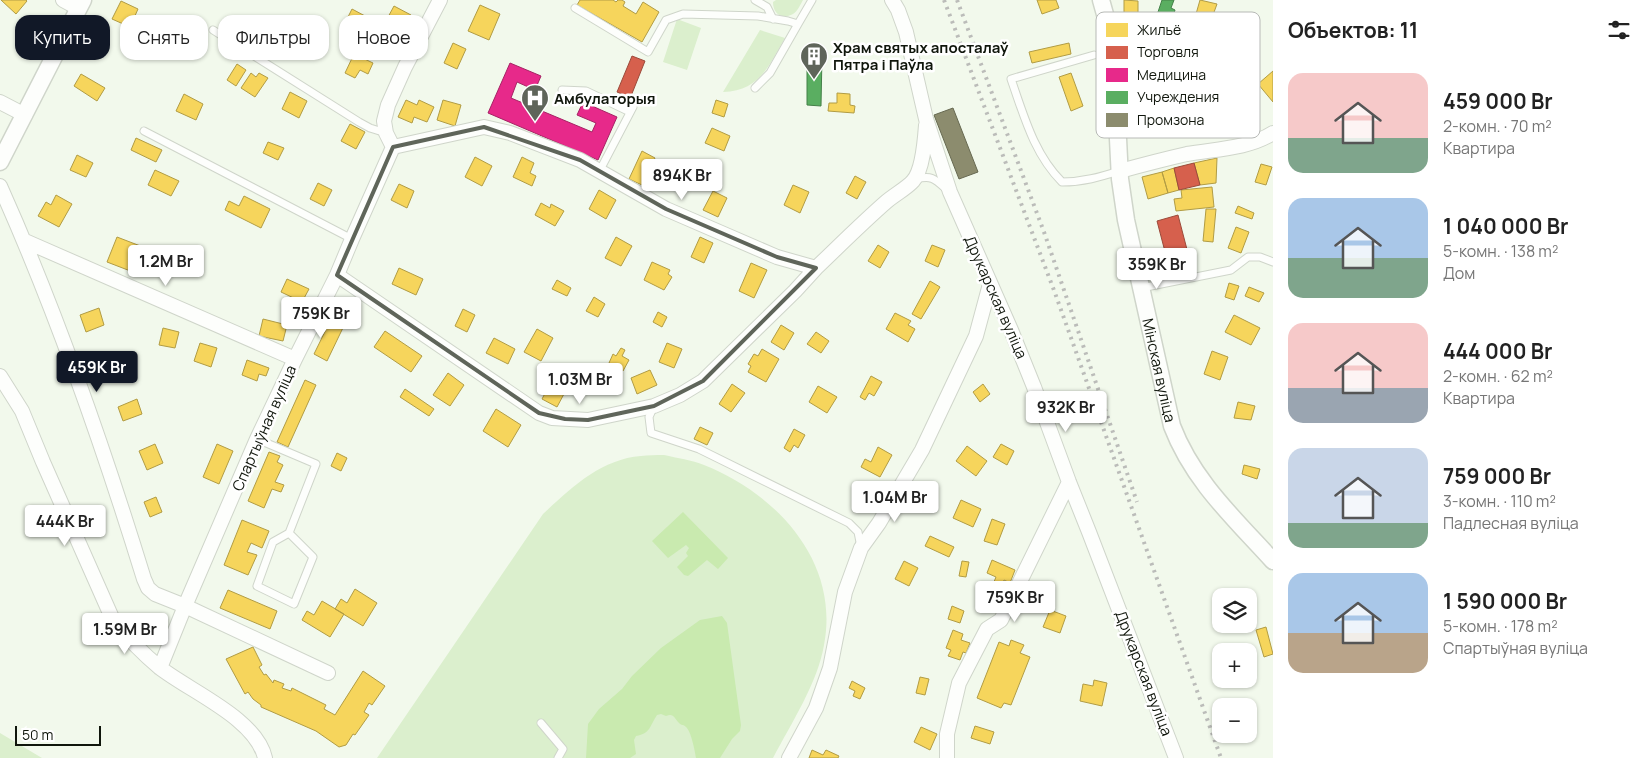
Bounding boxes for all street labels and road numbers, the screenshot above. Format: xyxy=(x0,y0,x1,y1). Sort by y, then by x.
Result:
street label: Друкарская вуліца xyxy=(959,232,1033,362)
street label: Мінская вуліца xyxy=(1138,316,1181,424)
street label: Спартыўная вуліца xyxy=(227,362,301,494)
street label: Друкарская вуліца xyxy=(1110,607,1178,739)

